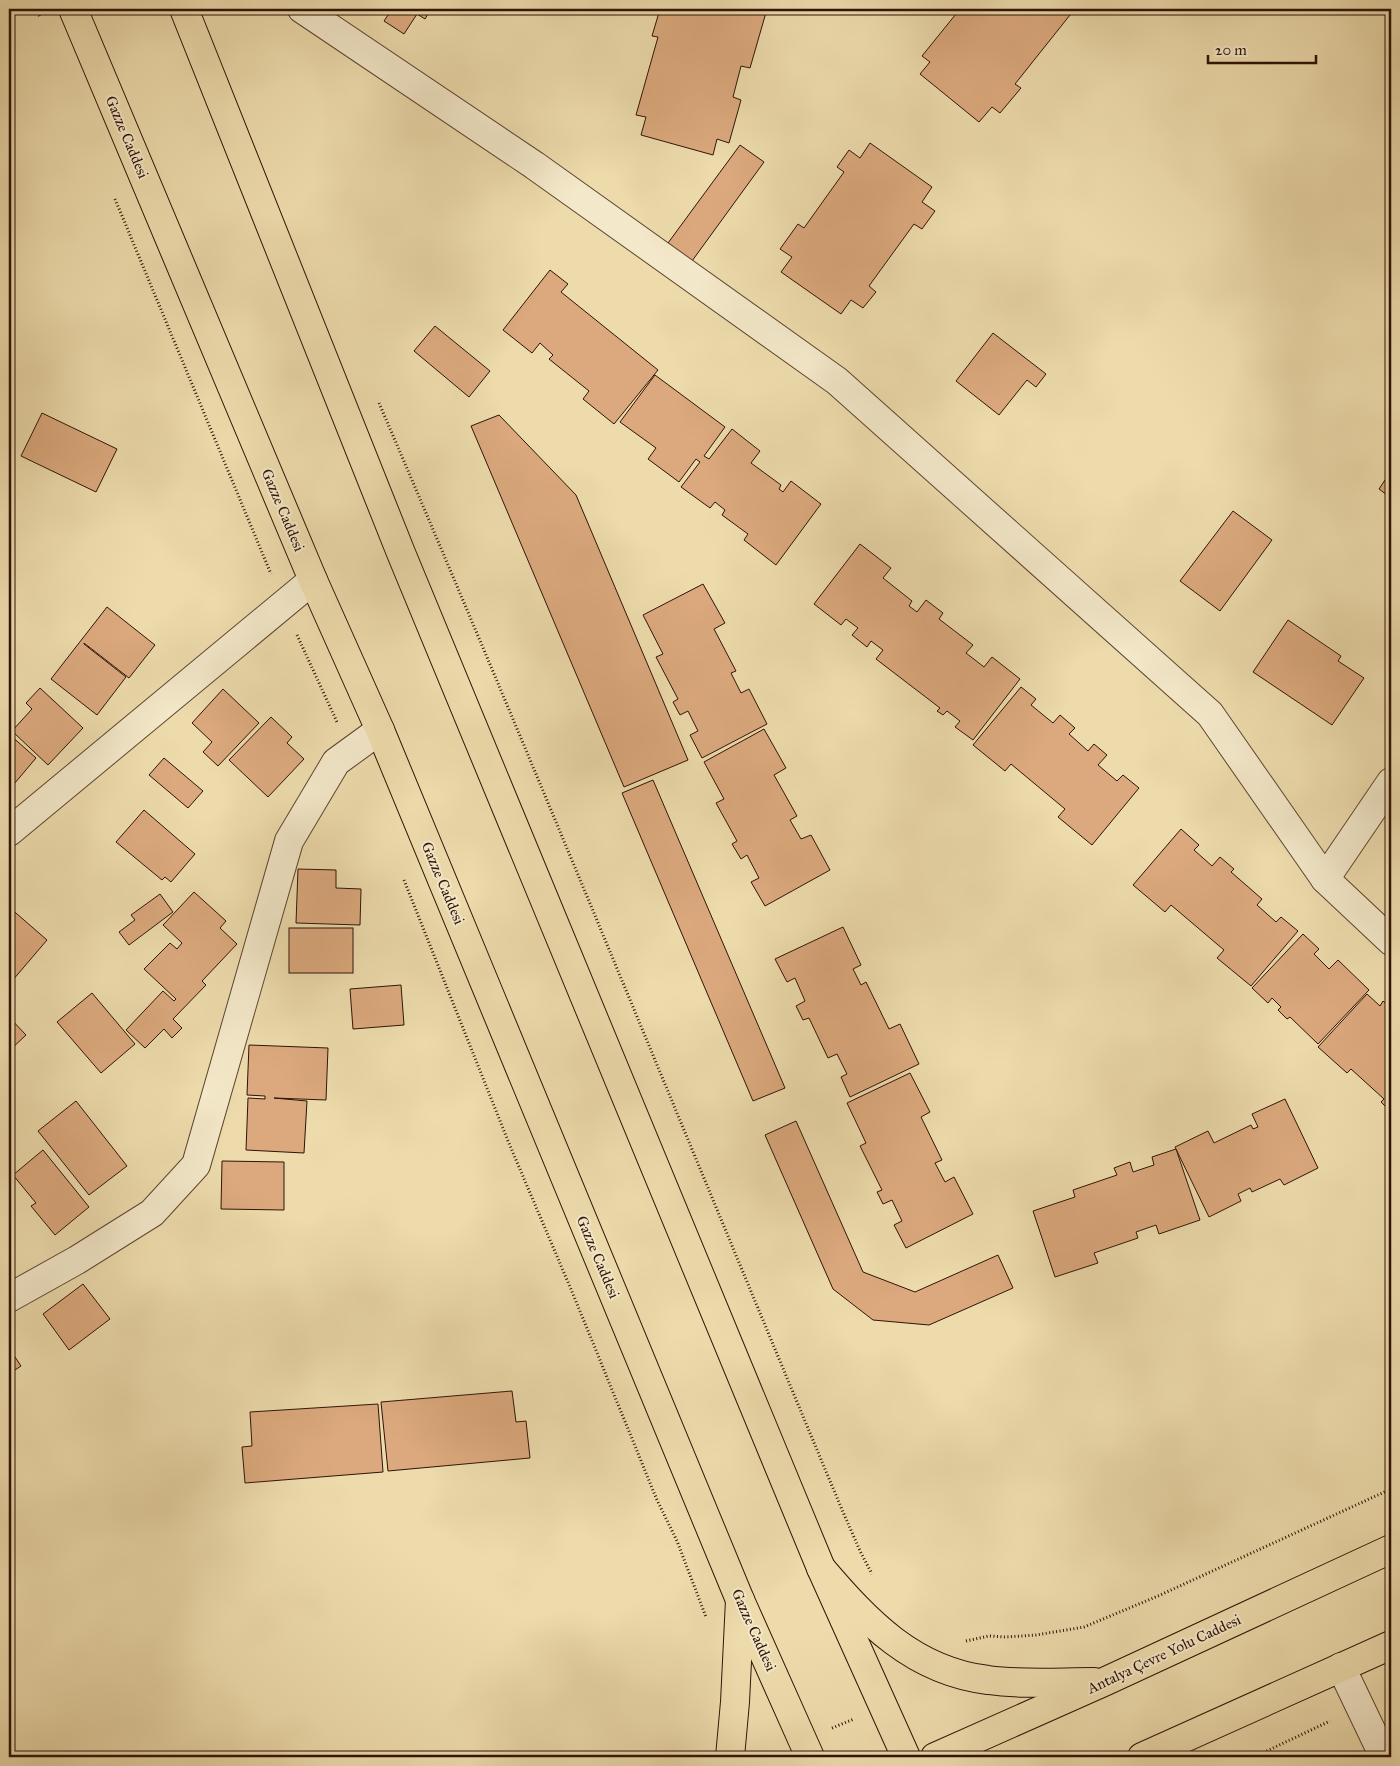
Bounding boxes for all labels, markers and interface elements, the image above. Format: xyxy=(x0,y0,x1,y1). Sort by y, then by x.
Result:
scale bar xyxy=(1208,32,1315,64)
text: 20 m xyxy=(1215,41,1247,59)
street label: Gazze Caddesi xyxy=(101,93,153,181)
street label: Gazze Caddesi xyxy=(257,466,309,554)
street label: Gazze Caddesi xyxy=(417,839,469,927)
street label: Gazze Caddesi xyxy=(572,1213,624,1301)
street label: Gazze Caddesi xyxy=(728,1586,780,1674)
street label: Antalya Çevre Yolu Caddesi xyxy=(1083,1610,1244,1698)

